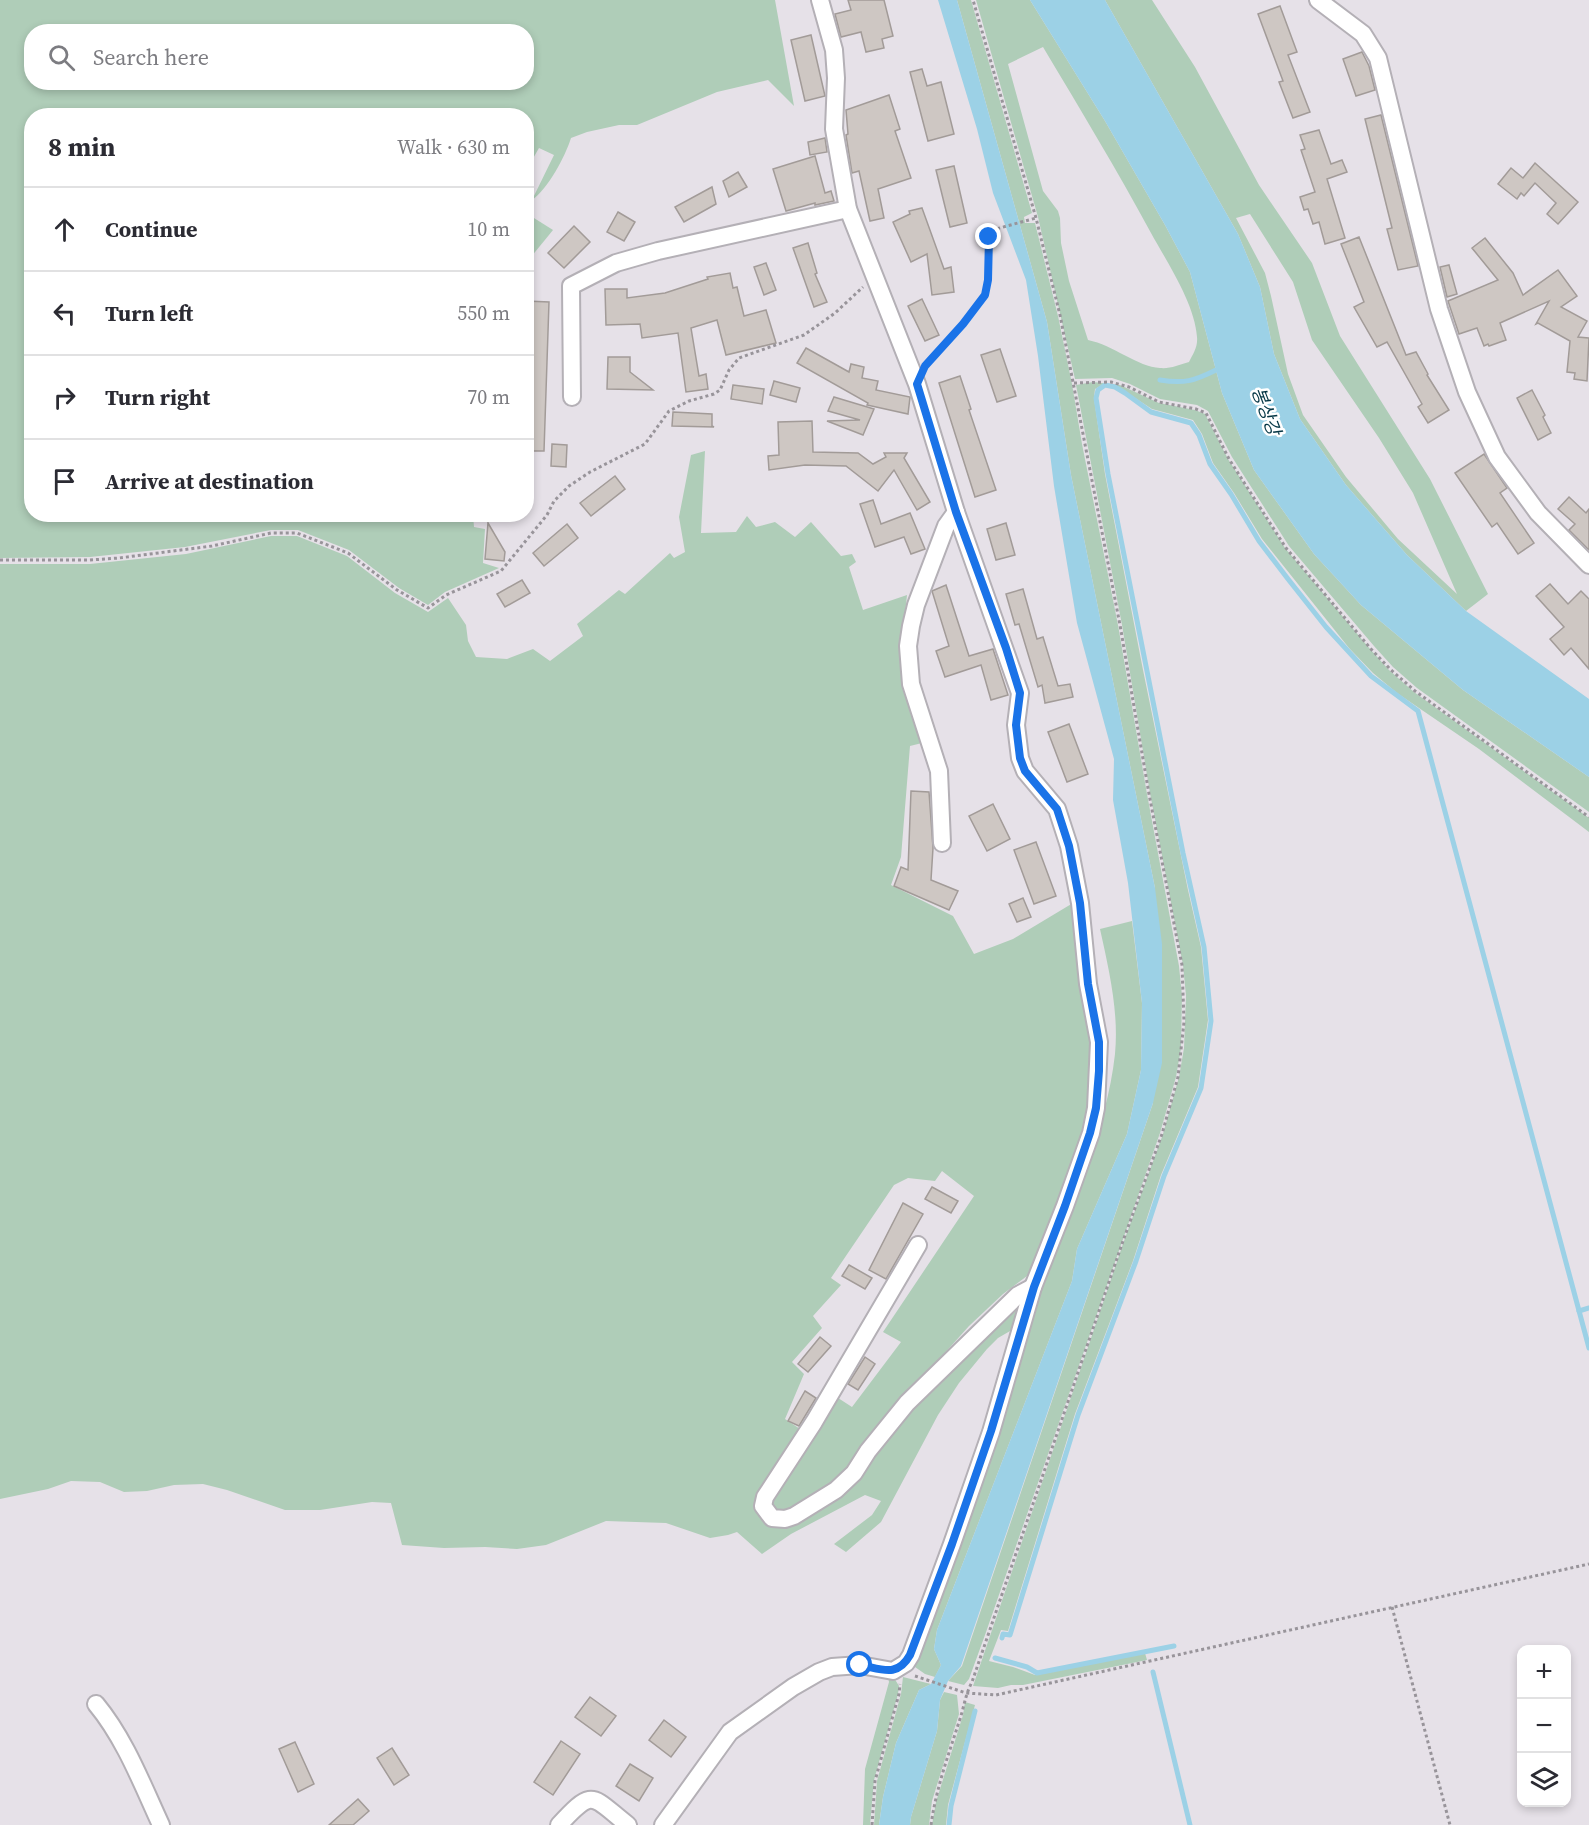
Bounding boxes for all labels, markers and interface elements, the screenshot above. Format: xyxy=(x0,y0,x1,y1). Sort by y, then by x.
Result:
search box xyxy=(24,24,534,90)
icon: search xyxy=(45,41,78,74)
text: Search here xyxy=(93,42,209,72)
text: 8 min xyxy=(48,129,115,165)
text: Walk · 630 m xyxy=(397,133,510,161)
icon: ahead xyxy=(48,213,81,246)
text: Continue xyxy=(105,214,198,244)
text: 10 m xyxy=(467,215,510,243)
route end xyxy=(975,223,1001,249)
icon: left xyxy=(48,297,81,330)
text: Turn left xyxy=(105,298,193,328)
text: 550 m xyxy=(457,299,510,327)
icon: right xyxy=(48,381,81,414)
text: Turn right xyxy=(105,382,210,412)
text: 70 m xyxy=(467,383,510,411)
water label: 봉상강 xyxy=(1246,383,1288,441)
icon: arrive xyxy=(48,465,81,498)
text: Arrive at destination xyxy=(105,466,314,496)
map controls xyxy=(1517,1645,1571,1807)
button: + xyxy=(1517,1645,1571,1699)
route start xyxy=(846,1651,872,1677)
button: − xyxy=(1517,1699,1571,1753)
button: layers xyxy=(1517,1753,1571,1807)

